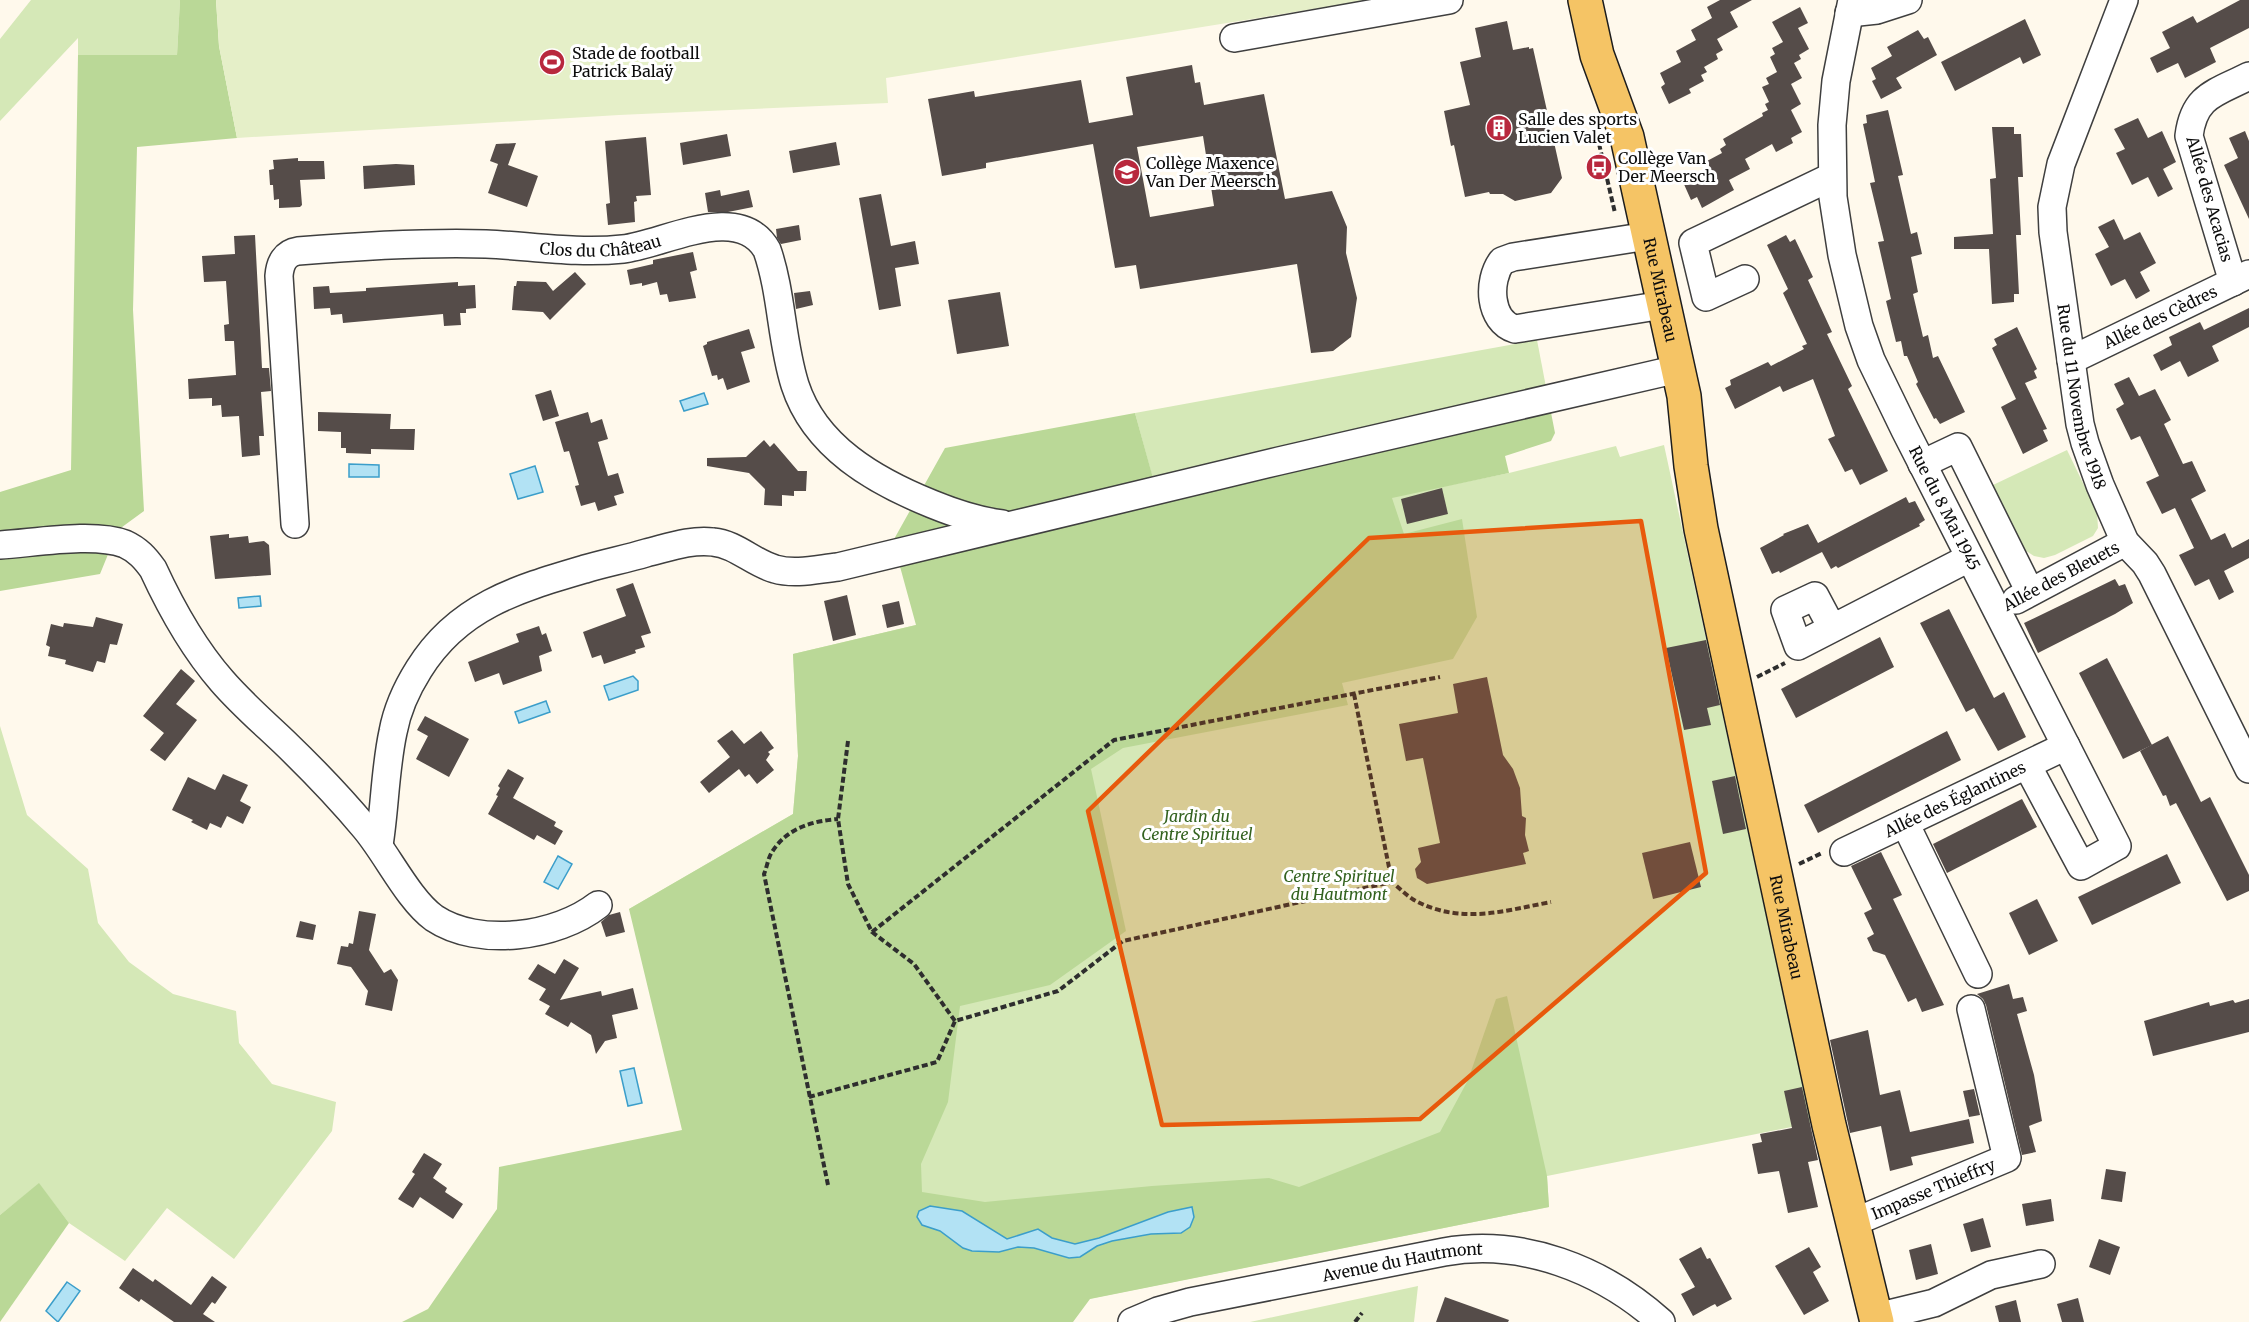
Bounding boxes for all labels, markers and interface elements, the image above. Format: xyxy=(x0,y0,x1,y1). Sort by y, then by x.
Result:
place label: Stade de football Patrick Balaÿ xyxy=(572,43,700,81)
sports icon: Stade de football Patrick Balaÿ xyxy=(537,47,567,77)
place label: Salle des sports Lucien Valet xyxy=(1518,109,1637,147)
building icon: Salle des sports Lucien Valet xyxy=(1484,113,1514,143)
street label: Allée des Acacias xyxy=(2182,133,2238,264)
place label: Collège Van Der Meersch xyxy=(1618,148,1716,186)
bus stop icon: Collège Van Der Meersch xyxy=(1584,152,1614,182)
place label: Collège Maxence Van Der Meersch xyxy=(1145,153,1277,191)
school or university icon: Collège Maxence Van Der Meersch xyxy=(1112,157,1142,187)
street label: Clos du Château xyxy=(539,230,663,261)
street label: Rue Mirabeau xyxy=(1639,236,1682,344)
street label: Allée des Cèdres xyxy=(2099,281,2220,353)
street label: Rue du 11 Novembre 1918 xyxy=(2053,303,2111,492)
street label: Rue du 8 Mai 1945 xyxy=(1905,443,1985,574)
street label: Allée des Bleuets xyxy=(1999,537,2123,615)
street label: Allée des Églantines xyxy=(1880,757,2029,842)
park label: Jardin du Centre Spirituel xyxy=(1141,806,1253,844)
park label: Centre Spirituel du Hautmont xyxy=(1283,866,1395,904)
street label: Rue Mirabeau xyxy=(1766,873,1807,981)
street label: Impasse Thieffry xyxy=(1868,1154,1999,1224)
street label: Avenue du Hautmont xyxy=(1320,1239,1484,1286)

